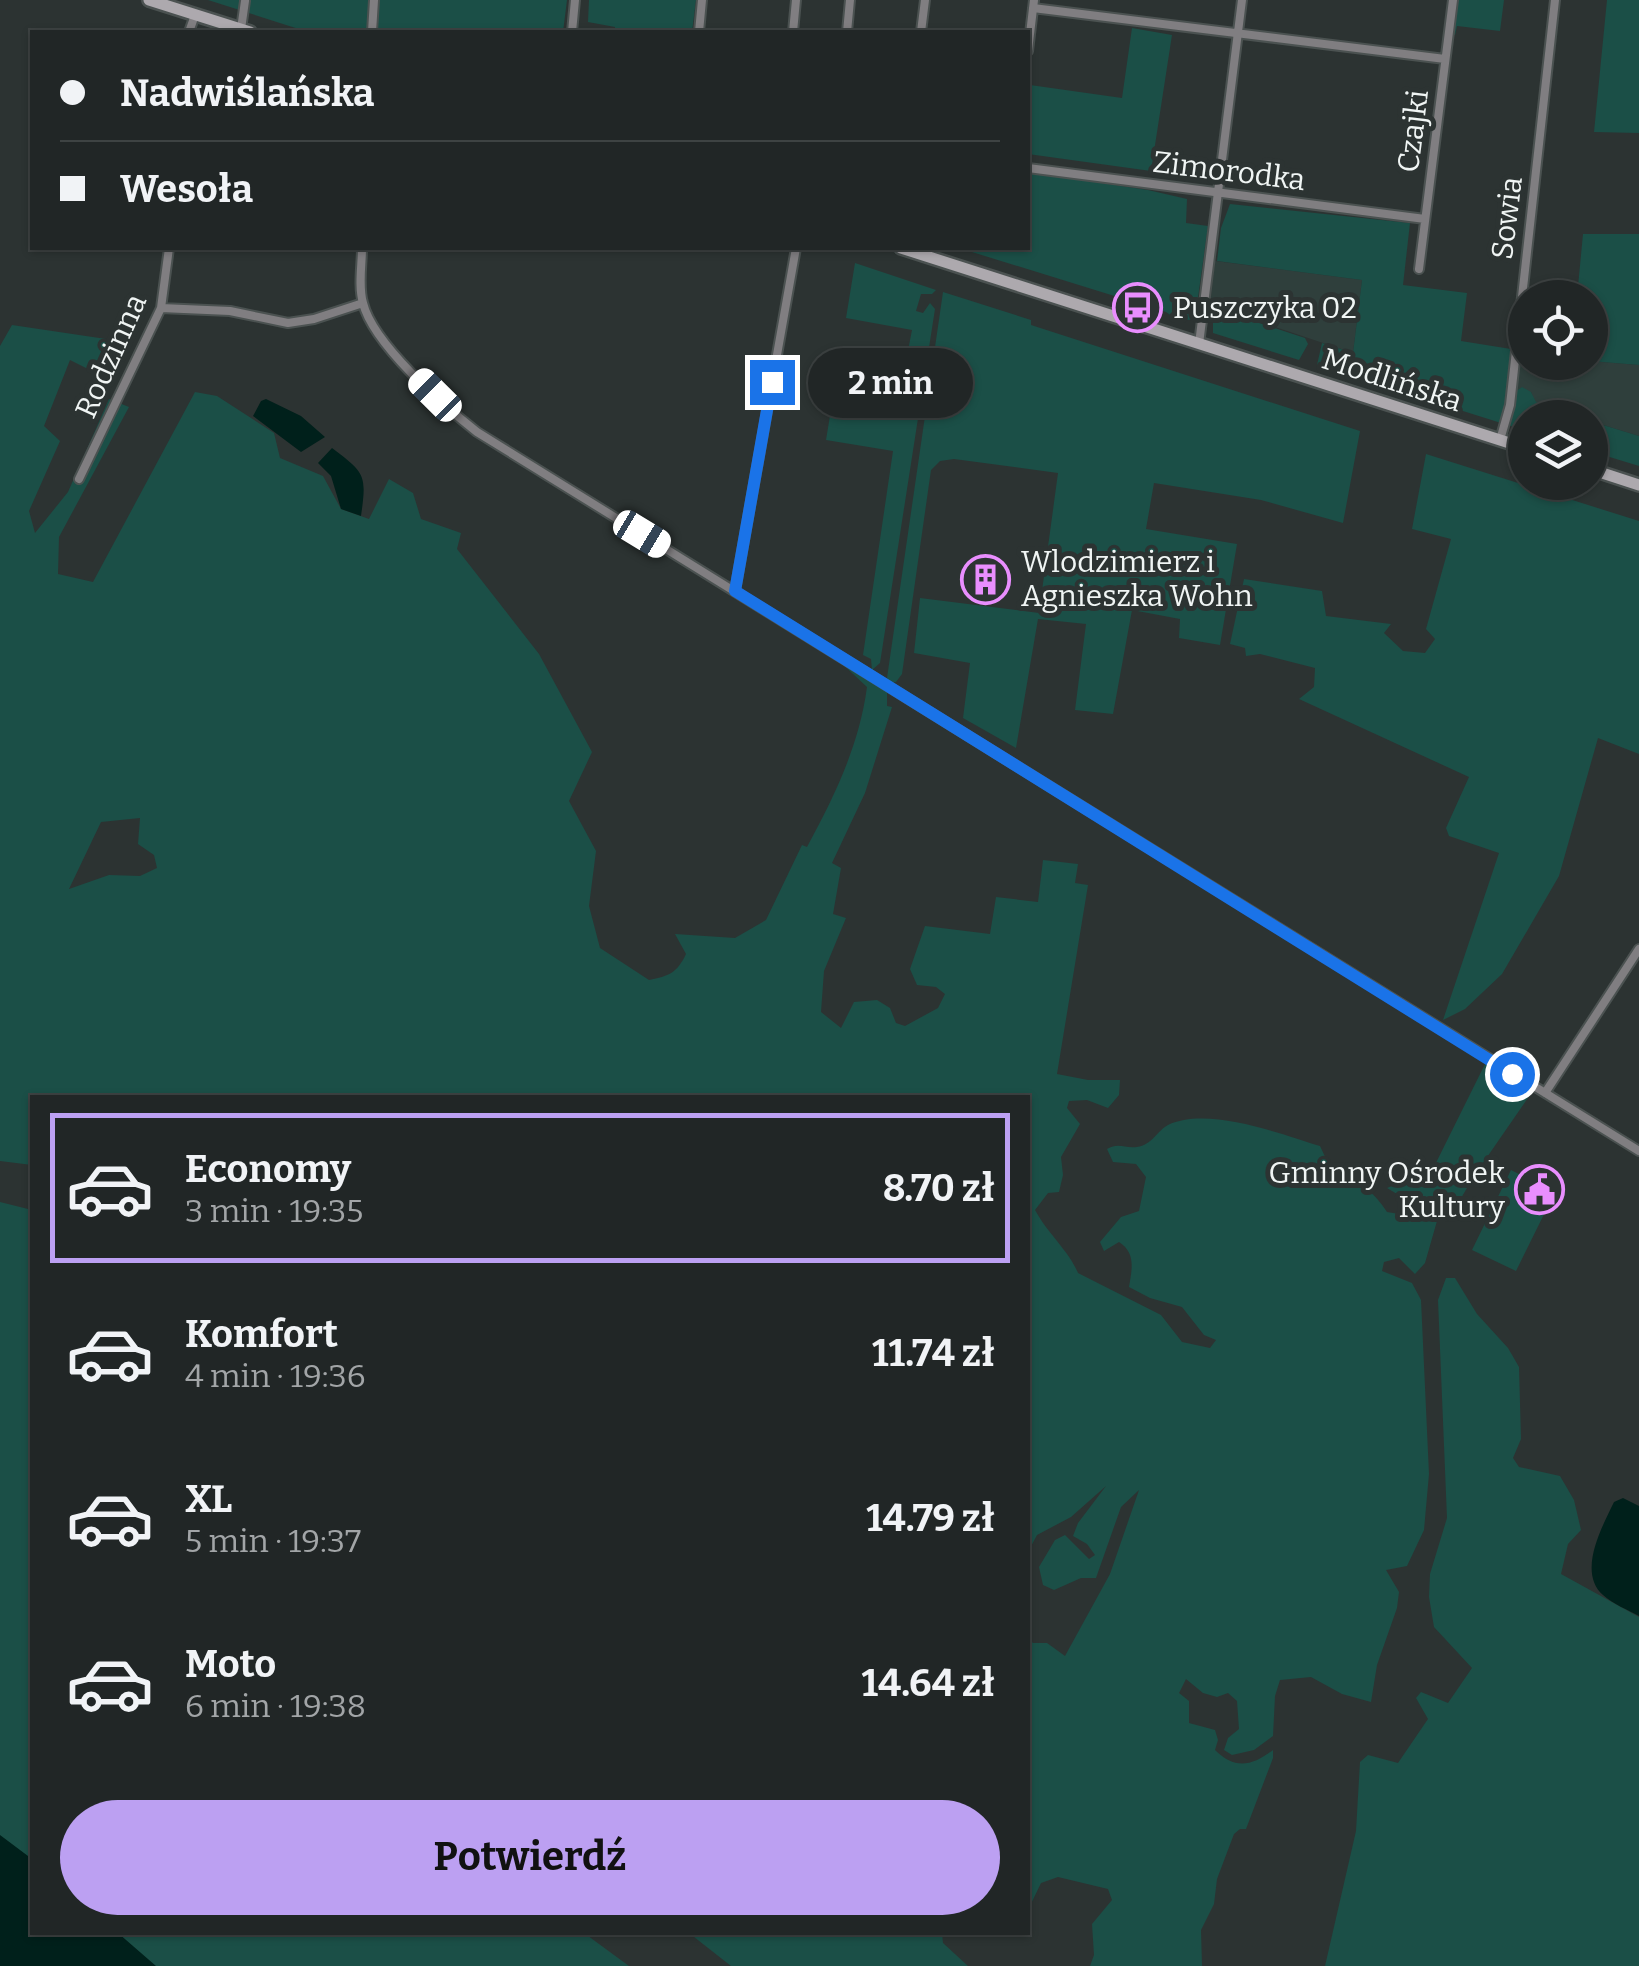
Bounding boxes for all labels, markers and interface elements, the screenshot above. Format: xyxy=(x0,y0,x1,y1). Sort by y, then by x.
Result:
text: Nadwiślańska xyxy=(120,70,374,116)
street label: Czajki xyxy=(1390,88,1436,174)
street label: Zimorodka xyxy=(1151,144,1307,198)
text: Wesoła xyxy=(120,166,253,212)
street label: Sowia xyxy=(1484,175,1530,261)
map controls xyxy=(1508,280,1608,500)
button: locate xyxy=(1508,280,1608,380)
bus stop icon: Puszczyka 02 xyxy=(1112,282,1164,334)
street label: Rodzinna xyxy=(68,288,154,424)
place label: Puszczyka 02 xyxy=(1173,290,1357,326)
street label: Modlińska xyxy=(1318,341,1466,419)
callout: 2 min xyxy=(807,347,972,417)
route end xyxy=(750,360,795,405)
car xyxy=(403,363,467,427)
text: 2 min xyxy=(848,364,933,402)
button: layers xyxy=(1508,400,1608,500)
car xyxy=(609,506,675,562)
place label: Wlodzimierz i Agnieszka Wohn xyxy=(1021,544,1253,614)
building icon: Wlodzimierz i Agnieszka Wohn xyxy=(960,553,1012,605)
route start xyxy=(1490,1052,1535,1097)
icon: car xyxy=(65,1143,155,1233)
text: Economy xyxy=(185,1146,351,1192)
place label: Gminny Ośrodek Kultury xyxy=(1268,1155,1505,1225)
public building icon: Gminny Ośrodek Kultury xyxy=(1514,1164,1566,1216)
text: 8.70 zł xyxy=(883,1165,995,1211)
text: 3 min · 19:35 xyxy=(185,1192,363,1230)
icon: car xyxy=(65,1308,155,1398)
text: Komfort xyxy=(185,1311,338,1357)
text: 11.74 zł xyxy=(872,1330,995,1376)
text: 4 min · 19:36 xyxy=(185,1357,365,1395)
icon: car xyxy=(65,1473,155,1563)
text: XL xyxy=(185,1476,232,1522)
text: 14.79 zł xyxy=(866,1495,995,1541)
text: 5 min · 19:37 xyxy=(185,1522,361,1560)
icon: car xyxy=(65,1638,155,1728)
text: Moto xyxy=(185,1641,276,1687)
text: 14.64 zł xyxy=(862,1660,995,1706)
text: 6 min · 19:38 xyxy=(185,1687,366,1725)
button: Potwierdź xyxy=(60,1800,1000,1915)

